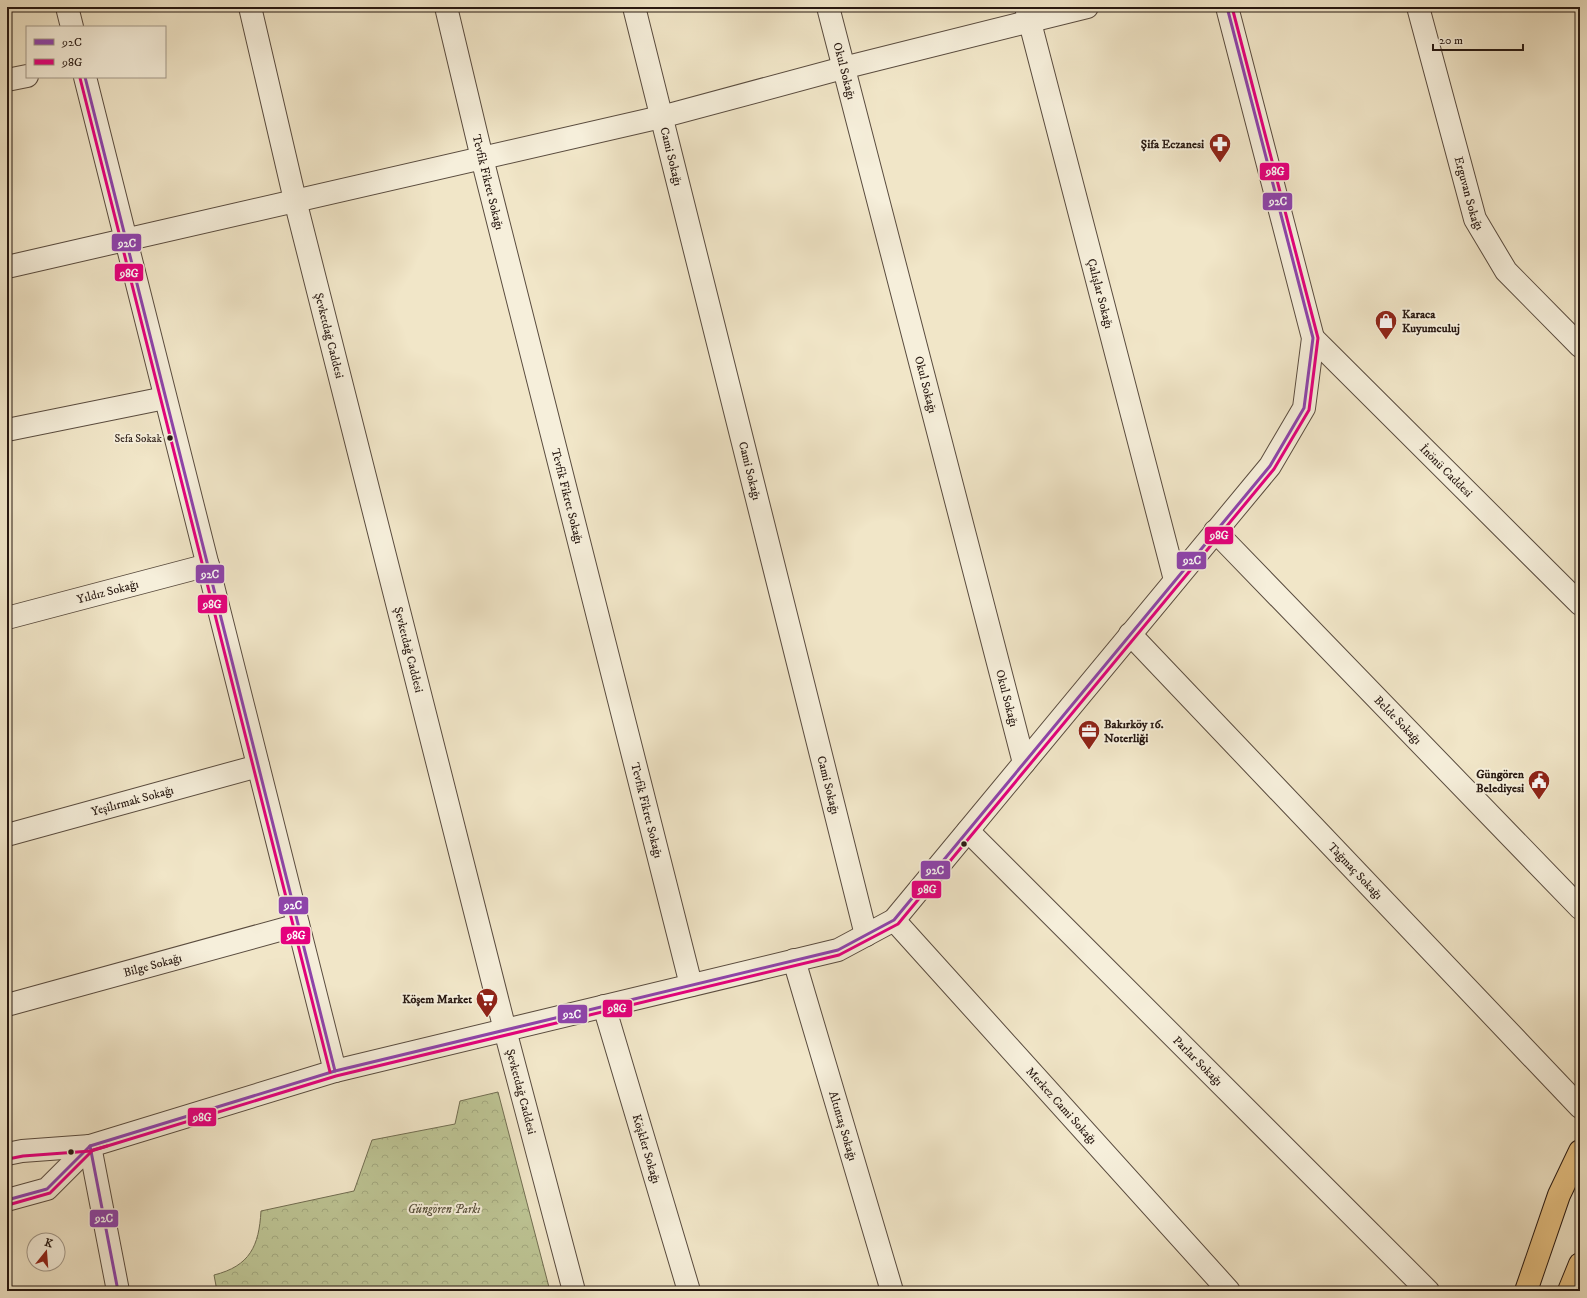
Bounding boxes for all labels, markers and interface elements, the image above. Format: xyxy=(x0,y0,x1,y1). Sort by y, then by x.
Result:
legend xyxy=(26,26,166,78)
scale bar xyxy=(1433,26,1523,52)
text: 20 m xyxy=(1439,33,1463,48)
text: 92C xyxy=(61,35,82,50)
street label: Okul Sokağı xyxy=(829,41,859,101)
text: 98G xyxy=(61,55,83,70)
street label: Cami Sokağı xyxy=(656,126,685,187)
pharmacy icon: Şifa Eczanesi xyxy=(1207,131,1233,164)
street label: Tevfik Fikret Sokağı xyxy=(469,133,507,231)
place label: Şifa Eczanesi xyxy=(1141,137,1204,152)
street label: Erguvan Sokağı xyxy=(1451,155,1487,233)
line badge: 98G xyxy=(1259,162,1290,181)
text: 98G xyxy=(1265,165,1285,179)
line badge: 92C xyxy=(1262,192,1293,211)
text: 92C xyxy=(1268,195,1287,209)
line badge: 92C xyxy=(111,233,142,252)
text: 92C xyxy=(117,237,136,251)
street label: Çalışlar Sokağı xyxy=(1084,257,1116,330)
line badge: 98G xyxy=(114,263,144,282)
text: 98G xyxy=(119,267,139,281)
street label: Şevketdağ Caddesi xyxy=(311,291,347,380)
place label: Karaca Kuyumculuj xyxy=(1402,307,1460,336)
shop icon: Karaca Kuyumculuj xyxy=(1373,308,1399,341)
street label: Okul Sokağı xyxy=(911,354,940,415)
place label: Sefa Sokak xyxy=(114,432,163,446)
marker: Sefa Sokak xyxy=(165,433,175,443)
street label: Cami Sokağı xyxy=(735,440,764,502)
street label: İnönü Caddesi xyxy=(1416,441,1475,501)
street label: Tevfik Fikret Sokağı xyxy=(548,447,586,546)
line badge: 98G xyxy=(1204,526,1234,545)
text: 98G xyxy=(1209,529,1229,543)
line badge: 92C xyxy=(1176,551,1207,570)
text: 92C xyxy=(1182,554,1201,568)
line badge: 92C xyxy=(195,564,225,584)
text: 92C xyxy=(200,568,219,582)
street label: Yıldız Sokağı xyxy=(75,577,140,607)
line badge: 98G xyxy=(197,594,228,614)
text: 98G xyxy=(202,598,222,612)
street label: Şevketdağ Caddesi xyxy=(390,605,426,694)
street label: Okul Sokağı xyxy=(992,668,1021,728)
street label: Belde Sokağı xyxy=(1371,693,1424,748)
place label: Bakırköy 16. Noterliği xyxy=(1104,717,1164,746)
office icon: Bakırköy 16. Noterliği xyxy=(1076,718,1102,751)
street label: Cami Sokağı xyxy=(813,754,843,816)
street label: Tevfik Fikret Sokağı xyxy=(627,761,666,860)
place label: Güngören Belediyesi xyxy=(1476,767,1525,796)
public building icon: Güngören Belediyesi xyxy=(1526,768,1552,801)
street label: Yeşilırmak Sokağı xyxy=(90,783,175,819)
unlabelled marker xyxy=(959,839,969,849)
street label: Tağmaç Sokağı xyxy=(1324,840,1386,903)
line badge: 92C xyxy=(920,860,951,880)
text: 92C xyxy=(925,864,944,878)
line badge: 98G xyxy=(911,880,942,899)
text: 98G xyxy=(917,883,937,897)
line badge: 92C xyxy=(278,896,309,915)
text: 92C xyxy=(283,899,302,913)
line badge: 98G xyxy=(280,926,311,945)
text: 98G xyxy=(286,929,306,943)
street label: Bilge Sokağı xyxy=(122,950,184,981)
supermarket icon: Köşem Market xyxy=(474,986,500,1019)
place label: Köşem Market xyxy=(402,992,472,1007)
line badge: 98G xyxy=(602,999,633,1018)
text: 98G xyxy=(607,1002,627,1016)
line badge: 92C xyxy=(557,1004,588,1024)
text: 92C xyxy=(562,1008,581,1022)
street label: Parlar Sokağı xyxy=(1169,1033,1226,1089)
street label: Şevketdağ Caddesi xyxy=(502,1047,539,1136)
street label: Merkez Cami Sokağı xyxy=(1023,1064,1100,1148)
street label: Altıntaş Sokağı xyxy=(825,1089,860,1163)
line badge: 98G xyxy=(187,1107,217,1127)
text: 98G xyxy=(192,1111,212,1125)
street label: Köşkler Sokağı xyxy=(629,1112,664,1185)
unlabelled marker xyxy=(66,1147,76,1157)
park label: Güngören Parkı xyxy=(408,1202,480,1217)
line badge: 92C xyxy=(89,1209,119,1228)
text: 92C xyxy=(94,1212,113,1226)
north arrow xyxy=(26,1232,66,1272)
text: K xyxy=(43,1236,55,1251)

